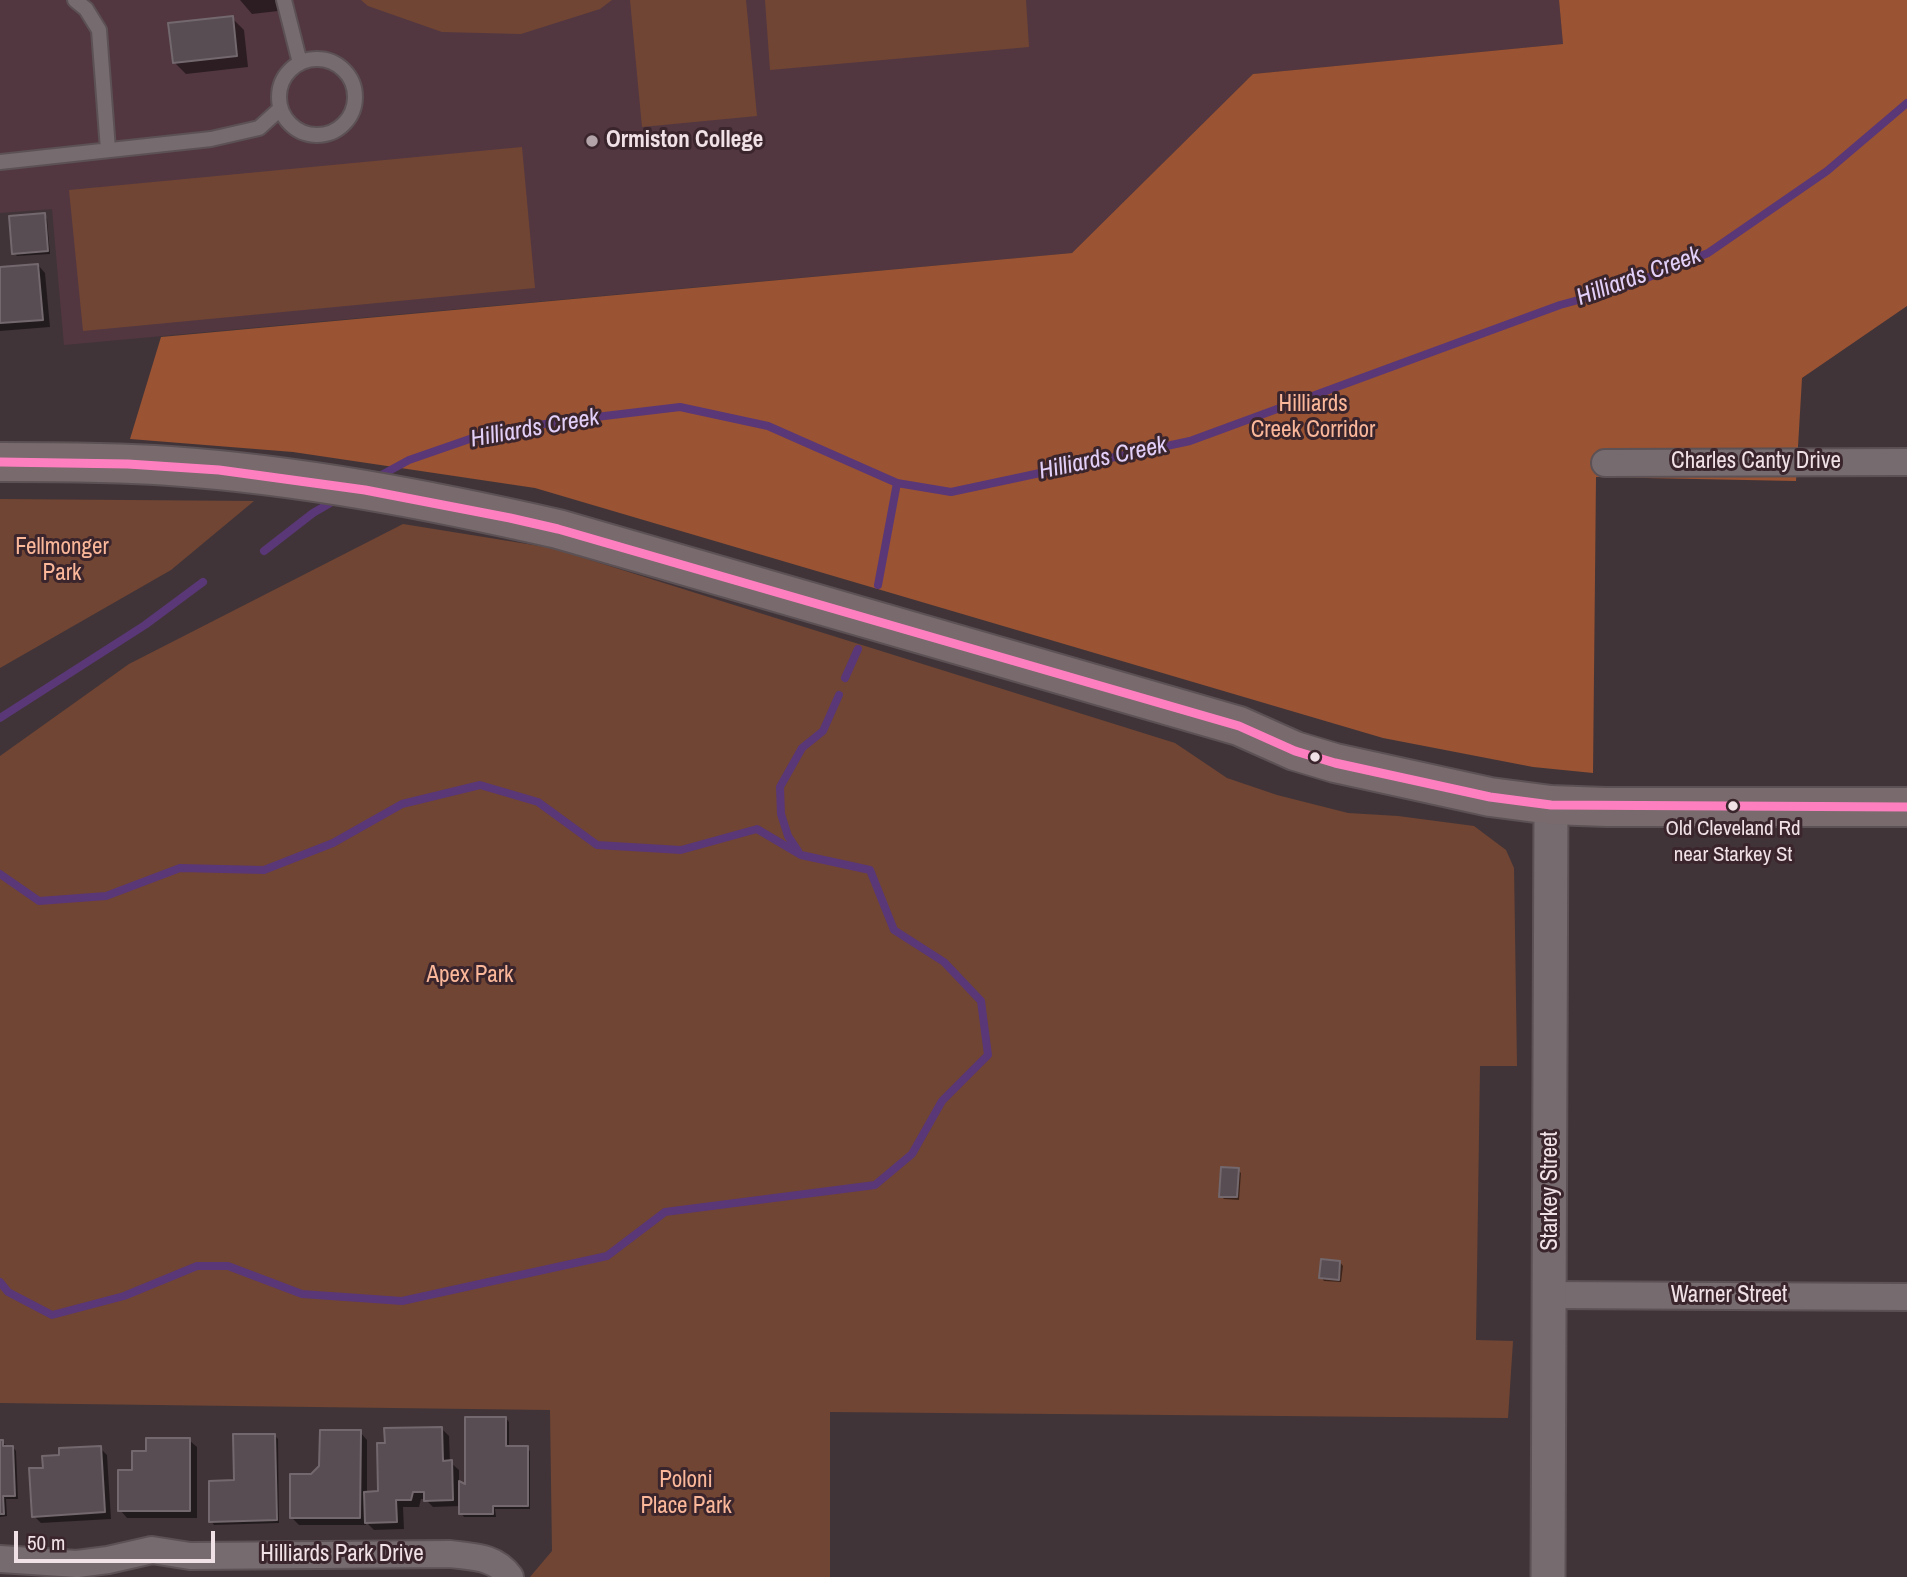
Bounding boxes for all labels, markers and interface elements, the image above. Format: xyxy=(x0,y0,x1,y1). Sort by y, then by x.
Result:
place label: Ormiston College xyxy=(606,127,763,155)
marker: Ormiston College xyxy=(584,133,600,149)
water label: Hilliards Creek xyxy=(1573,241,1705,313)
park label: Hilliards Creek Corridor xyxy=(1251,391,1375,445)
water label: Hilliards Creek xyxy=(468,404,602,454)
water label: Hilliards Creek xyxy=(1036,431,1170,487)
street label: Charles Canty Drive xyxy=(1671,448,1841,476)
park label: Fellmonger Park xyxy=(15,534,109,588)
unlabelled marker xyxy=(1308,750,1322,764)
marker: Old Cleveland Rd near Starkey St xyxy=(1726,799,1740,813)
place label: Old Cleveland Rd near Starkey St xyxy=(1666,816,1800,866)
park label: Apex Park xyxy=(426,962,514,990)
street label: Starkey Street xyxy=(1537,1131,1565,1251)
street label: Warner Street xyxy=(1671,1282,1787,1310)
park label: Poloni Place Park xyxy=(640,1467,732,1521)
scale bar xyxy=(18,1518,219,1562)
text: 50 m xyxy=(27,1528,65,1557)
street label: Hilliards Park Drive xyxy=(260,1541,424,1569)

